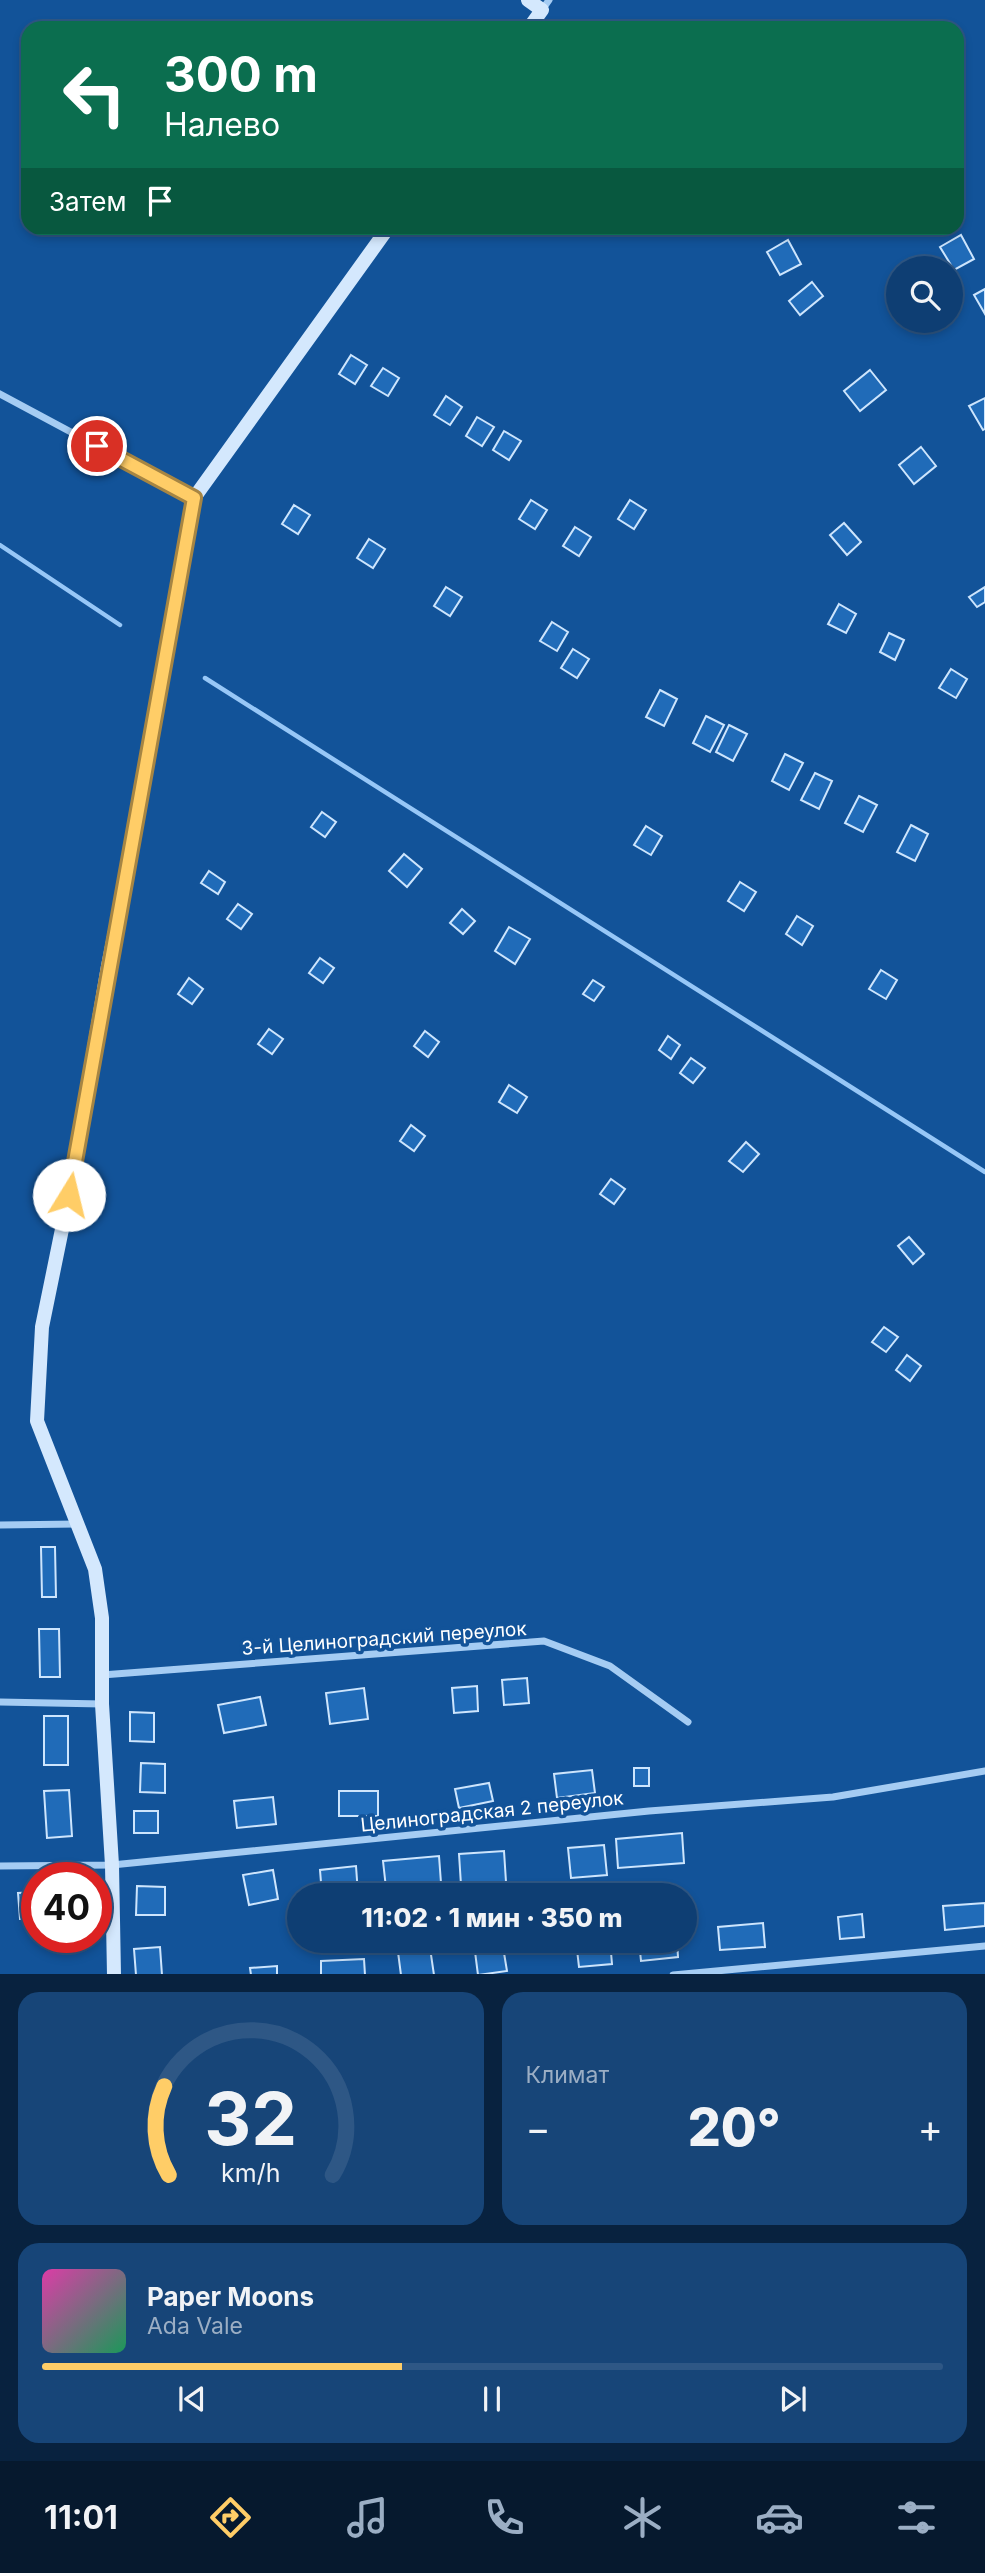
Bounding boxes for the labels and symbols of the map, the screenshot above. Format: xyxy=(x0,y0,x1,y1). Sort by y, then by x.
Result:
pin xyxy=(67,416,127,476)
position arrow xyxy=(32,1158,106,1232)
street label: 3-й Целиноградский переулок xyxy=(241,1617,528,1660)
street label: Целиноградская 2 переулок xyxy=(359,1786,625,1837)
speed limit sign: 40 xyxy=(21,1862,112,1953)

